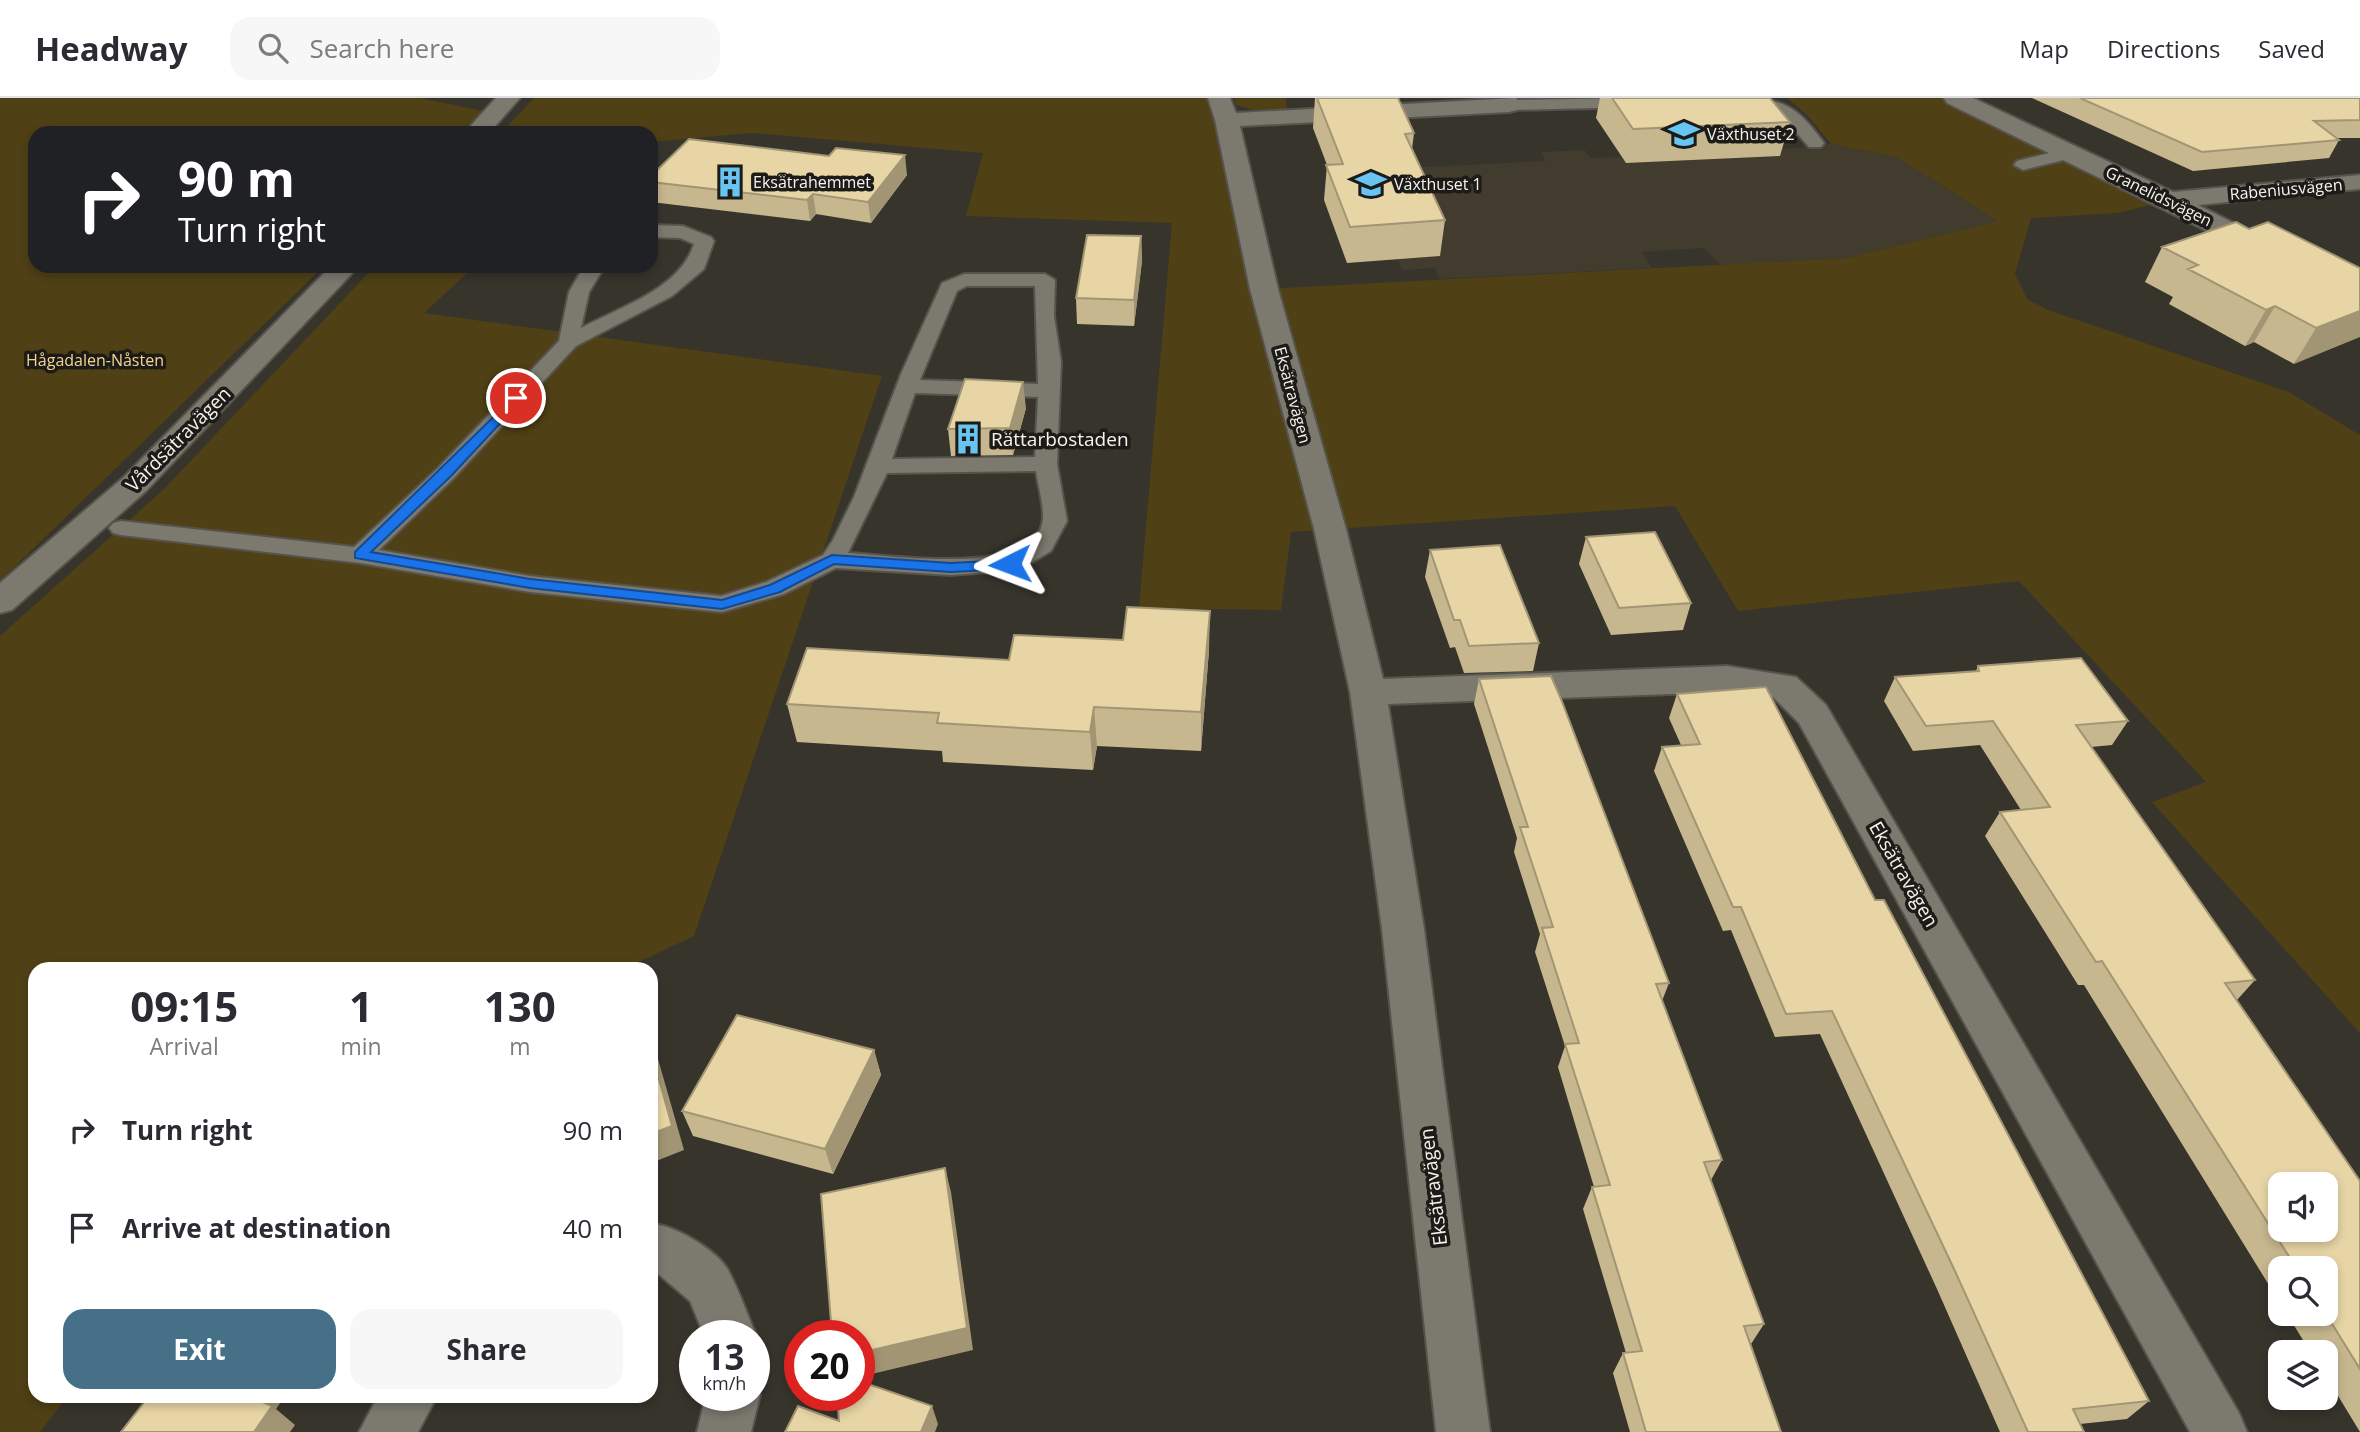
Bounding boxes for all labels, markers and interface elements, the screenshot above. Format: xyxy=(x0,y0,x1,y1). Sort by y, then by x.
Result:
search box xyxy=(230,17,720,80)
text: Headway xyxy=(35,26,188,71)
icon: search xyxy=(254,29,292,67)
text: Search here xyxy=(310,30,454,66)
text: Map xyxy=(2019,32,2069,65)
text: Directions xyxy=(2107,32,2220,65)
text: Saved xyxy=(2258,32,2325,65)
school or university icon: Växthuset 2 xyxy=(1667,117,1701,151)
place label: Växthuset 2 xyxy=(1707,123,1795,145)
text: 90 m xyxy=(178,145,295,211)
icon: right xyxy=(63,154,154,245)
street label: Granelidsvägen xyxy=(2102,161,2216,231)
building icon: Eksätrahemmet xyxy=(713,165,747,199)
school or university icon: Växthuset 1 xyxy=(1354,167,1388,201)
place label: Eksätrahemmet xyxy=(753,171,871,193)
place label: Växthuset 1 xyxy=(1394,173,1482,195)
street label: Rabeniusvägen xyxy=(2229,173,2343,205)
text: Turn right xyxy=(178,208,326,251)
street label: Eksätravägen xyxy=(1270,344,1316,446)
park label: Hågadalen-Nåsten xyxy=(26,349,164,371)
pin xyxy=(486,368,546,428)
icon: arrive xyxy=(497,379,535,417)
street label: Vårdsätravägen xyxy=(120,381,236,497)
building icon: Rättarbostaden xyxy=(951,422,985,456)
place label: Rättarbostaden xyxy=(991,426,1129,452)
position arrow xyxy=(973,527,1047,601)
street label: Eksätravägen xyxy=(1863,816,1945,932)
text: 09:15 xyxy=(130,977,238,1034)
text: 1 xyxy=(349,977,373,1034)
text: 130 xyxy=(484,977,556,1034)
text: Arrival xyxy=(150,1030,219,1062)
text: min xyxy=(340,1030,382,1062)
text: m xyxy=(509,1030,530,1062)
icon: right xyxy=(63,1111,101,1149)
text: Turn right xyxy=(122,1112,253,1148)
text: 90 m xyxy=(562,1112,623,1148)
street label: Eksätravägen xyxy=(1413,1127,1453,1247)
map controls xyxy=(2268,1172,2338,1410)
button: sound xyxy=(2268,1172,2338,1242)
icon: arrive xyxy=(63,1209,101,1247)
text: Arrive at destination xyxy=(122,1210,391,1246)
text: 40 m xyxy=(562,1210,623,1246)
button: search xyxy=(2268,1256,2338,1326)
button: Exit xyxy=(63,1309,336,1389)
button: Share xyxy=(350,1309,623,1389)
speed limit sign: 20 xyxy=(784,1320,875,1411)
text: 13 xyxy=(704,1333,745,1380)
button: layers xyxy=(2268,1340,2338,1410)
text: km/h xyxy=(703,1371,746,1395)

